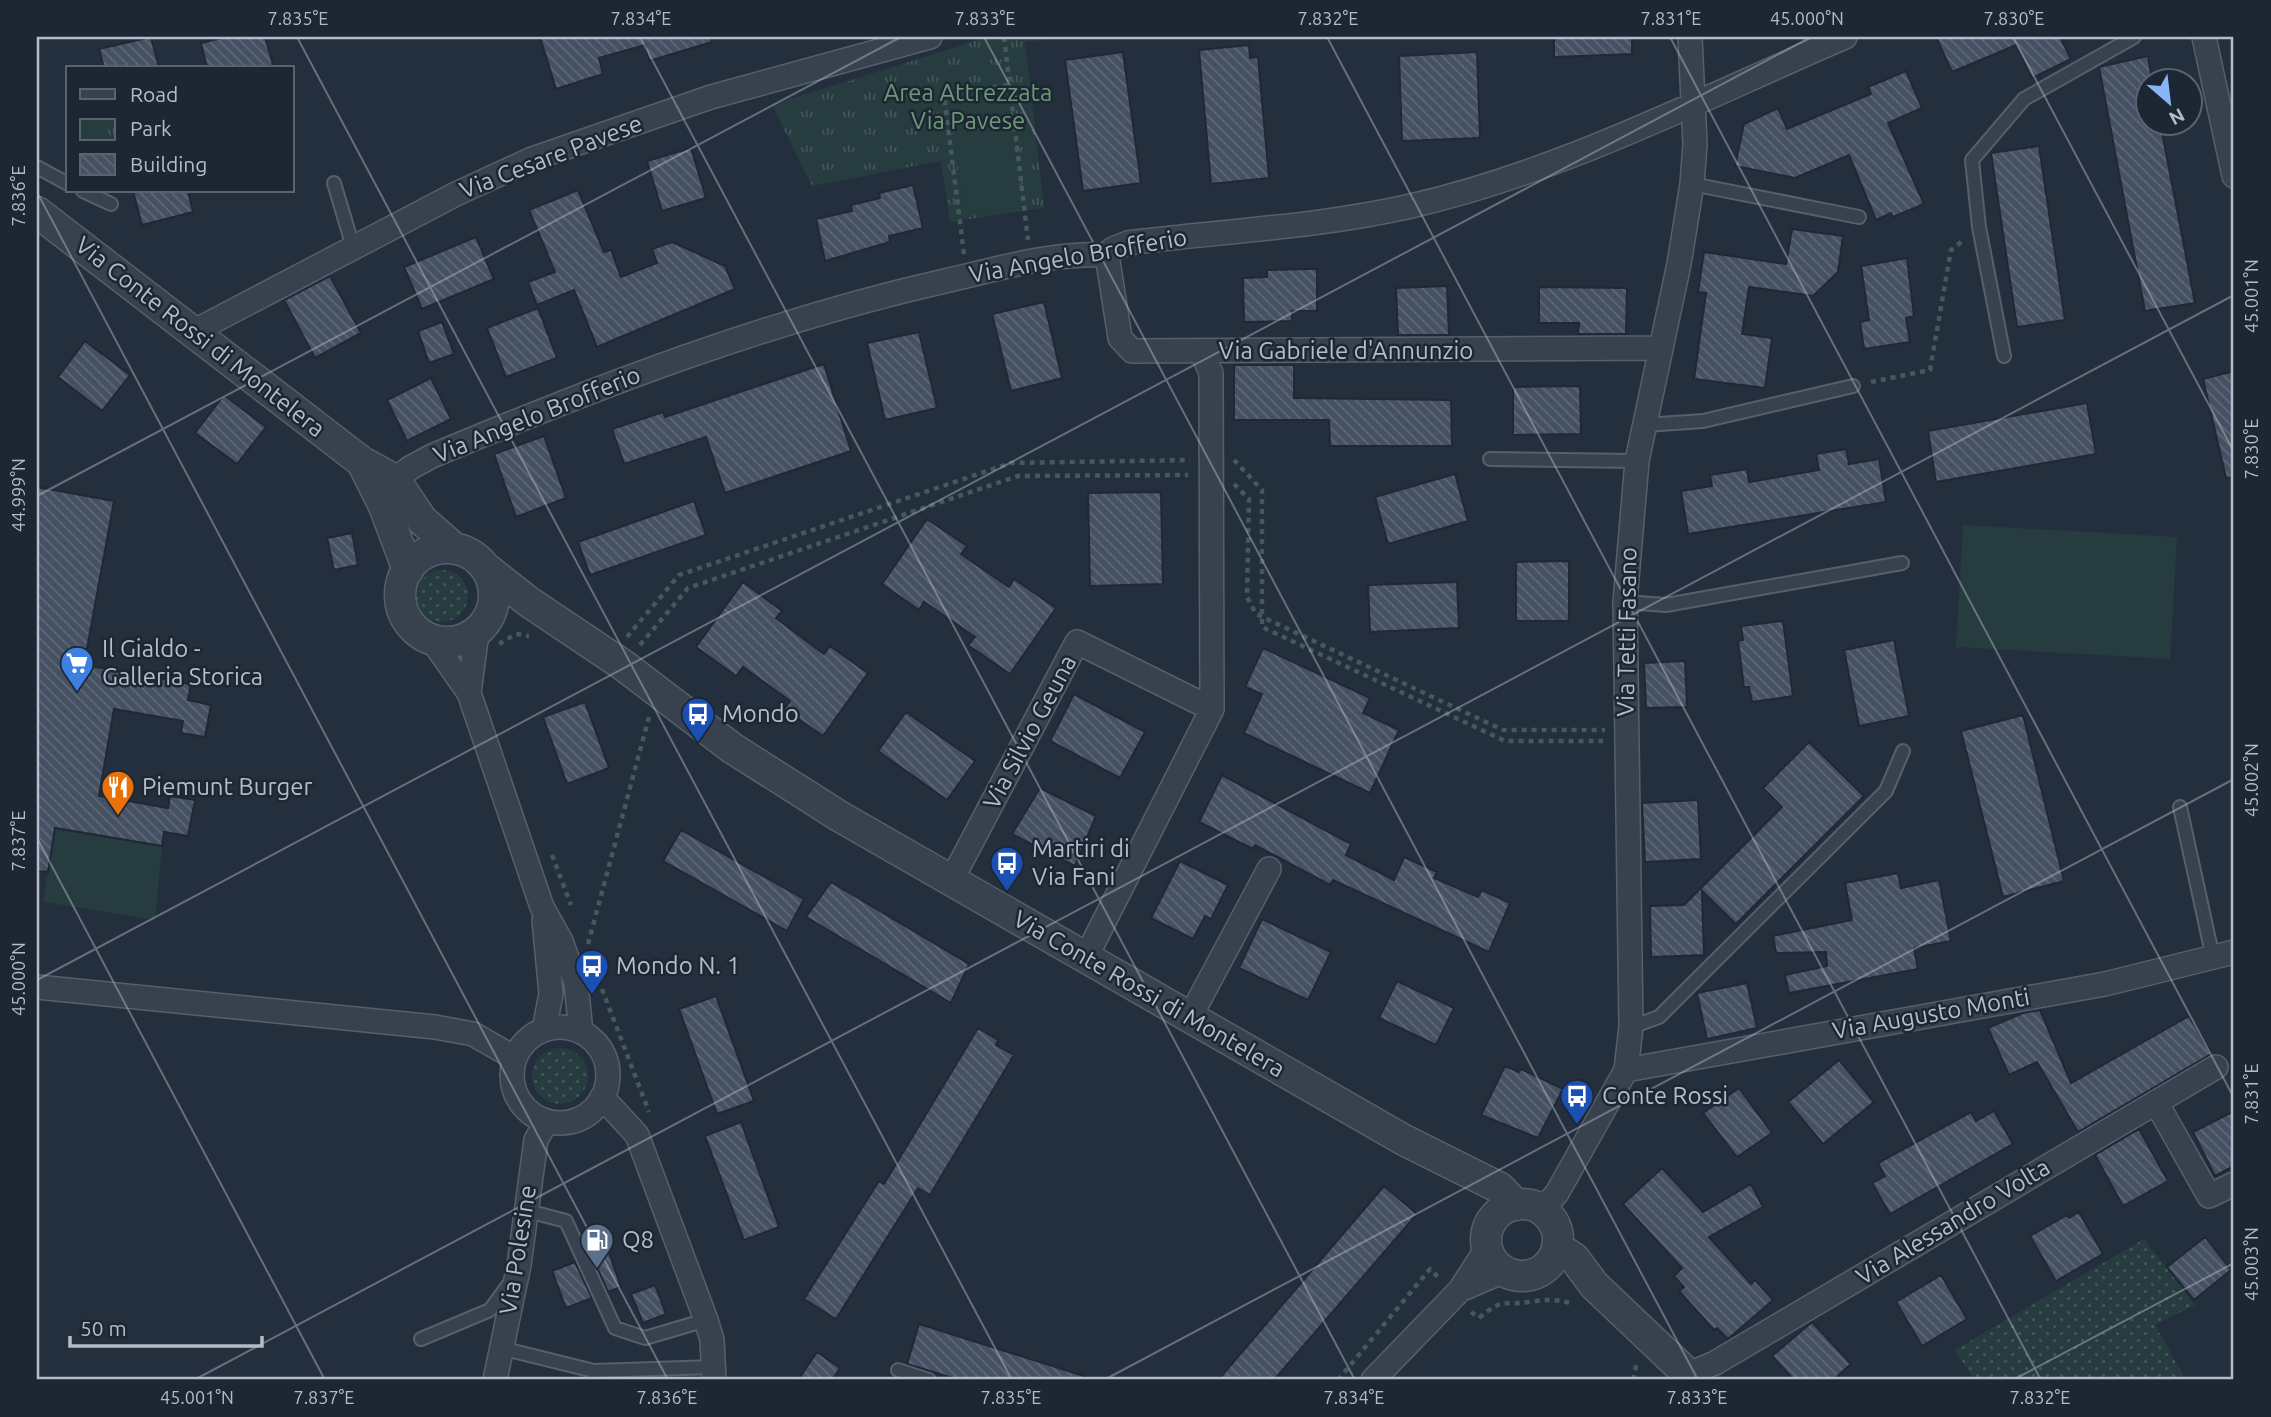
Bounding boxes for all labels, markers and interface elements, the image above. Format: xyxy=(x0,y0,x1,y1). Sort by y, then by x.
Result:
text: 7.835°E xyxy=(268,8,328,28)
text: 7.834°E xyxy=(611,8,671,28)
text: 7.833°E xyxy=(955,8,1015,28)
text: 7.832°E xyxy=(1298,8,1358,28)
text: 7.831°E xyxy=(1641,8,1701,28)
text: 45.000°N xyxy=(1770,8,1844,28)
text: 7.830°E xyxy=(1984,8,2044,28)
legend xyxy=(66,66,294,192)
north arrow xyxy=(2134,66,2204,136)
park label: Area Attrezzata Via Pavese xyxy=(884,79,1052,134)
text: Road xyxy=(130,82,178,106)
text: N xyxy=(2166,104,2188,130)
street label: Via Cesare Pavese xyxy=(456,109,646,204)
text: Park xyxy=(130,116,172,140)
text: Building xyxy=(130,152,207,176)
text: 7.836°E xyxy=(8,166,28,226)
street label: Via Angelo Brofferio xyxy=(967,223,1189,288)
street label: Via Conte Rossi di Montelera xyxy=(70,231,330,442)
text: 45.001°N xyxy=(2241,259,2261,333)
street label: Via Gabriele d'Annunzio xyxy=(1219,337,1473,364)
street label: Via Angelo Brofferio xyxy=(429,361,644,468)
text: 7.830°E xyxy=(2241,419,2261,479)
text: 44.999°N xyxy=(8,458,28,532)
street label: Via Tetti Fasano xyxy=(1612,547,1641,717)
place label: Il Gialdo - Galleria Storica xyxy=(102,635,263,690)
supermarket icon: Il Gialdo - Galleria Storica xyxy=(58,644,96,693)
street label: Via Silvio Geuna xyxy=(978,650,1081,813)
bus stop icon: Mondo xyxy=(679,695,717,744)
place label: Mondo xyxy=(722,700,799,727)
text: 45.002°N xyxy=(2241,743,2261,817)
restaurant icon: Piemunt Burger xyxy=(99,768,137,817)
place label: Piemunt Burger xyxy=(142,773,313,800)
text: 7.837°E xyxy=(8,811,28,871)
place label: Martiri di Via Fani xyxy=(1032,835,1130,890)
bus stop icon: Martiri di Via Fani xyxy=(988,844,1026,893)
street label: Via Conte Rossi di Montelera xyxy=(1009,905,1290,1082)
text: 45.000°N xyxy=(8,942,28,1016)
bus stop icon: Mondo N. 1 xyxy=(573,947,611,996)
place label: Mondo N. 1 xyxy=(616,952,740,979)
street label: Via Augusto Monti xyxy=(1830,983,2032,1044)
text: 7.831°E xyxy=(2241,1064,2261,1124)
bus stop icon: Conte Rossi xyxy=(1558,1077,1596,1126)
place label: Conte Rossi xyxy=(1602,1082,1728,1109)
street label: Via Alessandro Volta xyxy=(1851,1153,2054,1290)
street label: Via Polesine xyxy=(494,1183,541,1317)
fuel station icon: Q8 xyxy=(578,1221,616,1270)
place label: Q8 xyxy=(622,1226,654,1253)
text: 45.003°N xyxy=(2241,1227,2261,1301)
scale bar xyxy=(70,1305,262,1349)
text: 50 m xyxy=(80,1316,127,1340)
text: 45.001°N xyxy=(160,1387,234,1407)
text: 7.837°E xyxy=(294,1387,354,1407)
text: 7.836°E xyxy=(637,1387,697,1407)
text: 7.835°E xyxy=(981,1387,1041,1407)
text: 7.834°E xyxy=(1324,1387,1384,1407)
text: 7.833°E xyxy=(1667,1387,1727,1407)
text: 7.832°E xyxy=(2010,1387,2070,1407)

